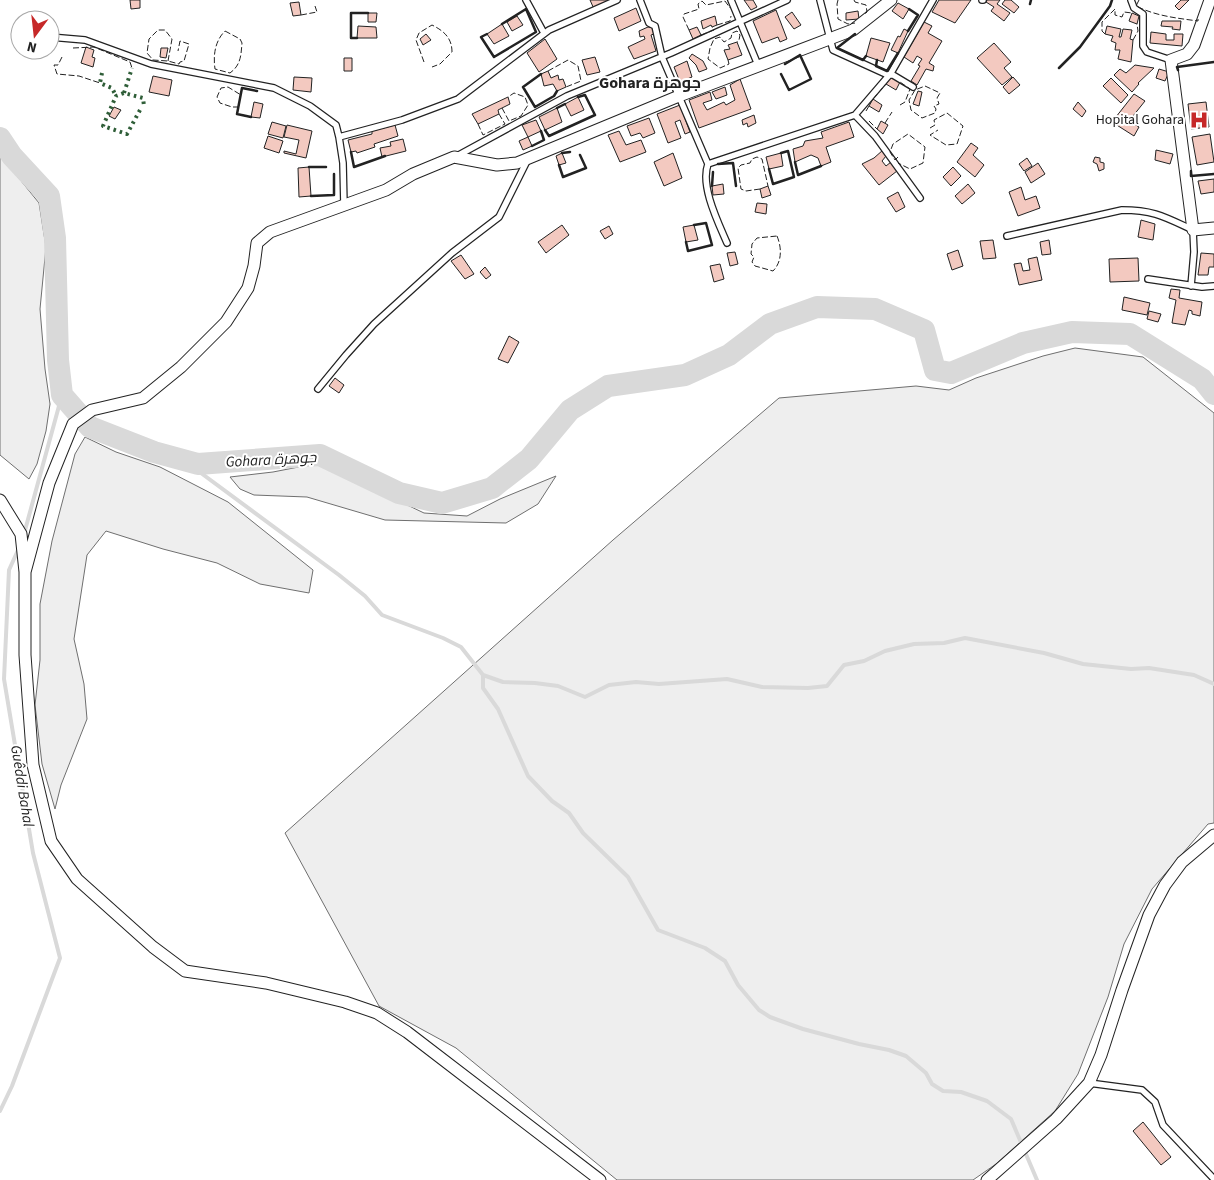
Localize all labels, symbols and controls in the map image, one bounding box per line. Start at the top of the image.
north arrow [10,10,60,60]
text: N [25,36,39,57]
district label: Gohara جوهرة [599,72,701,94]
hospital icon: Hopital Gohara [1188,109,1210,131]
place label: Hopital Gohara [1096,110,1184,130]
water label: Gohara جوهرة [225,447,317,473]
water label: Guêddi Bahal [5,744,39,829]

